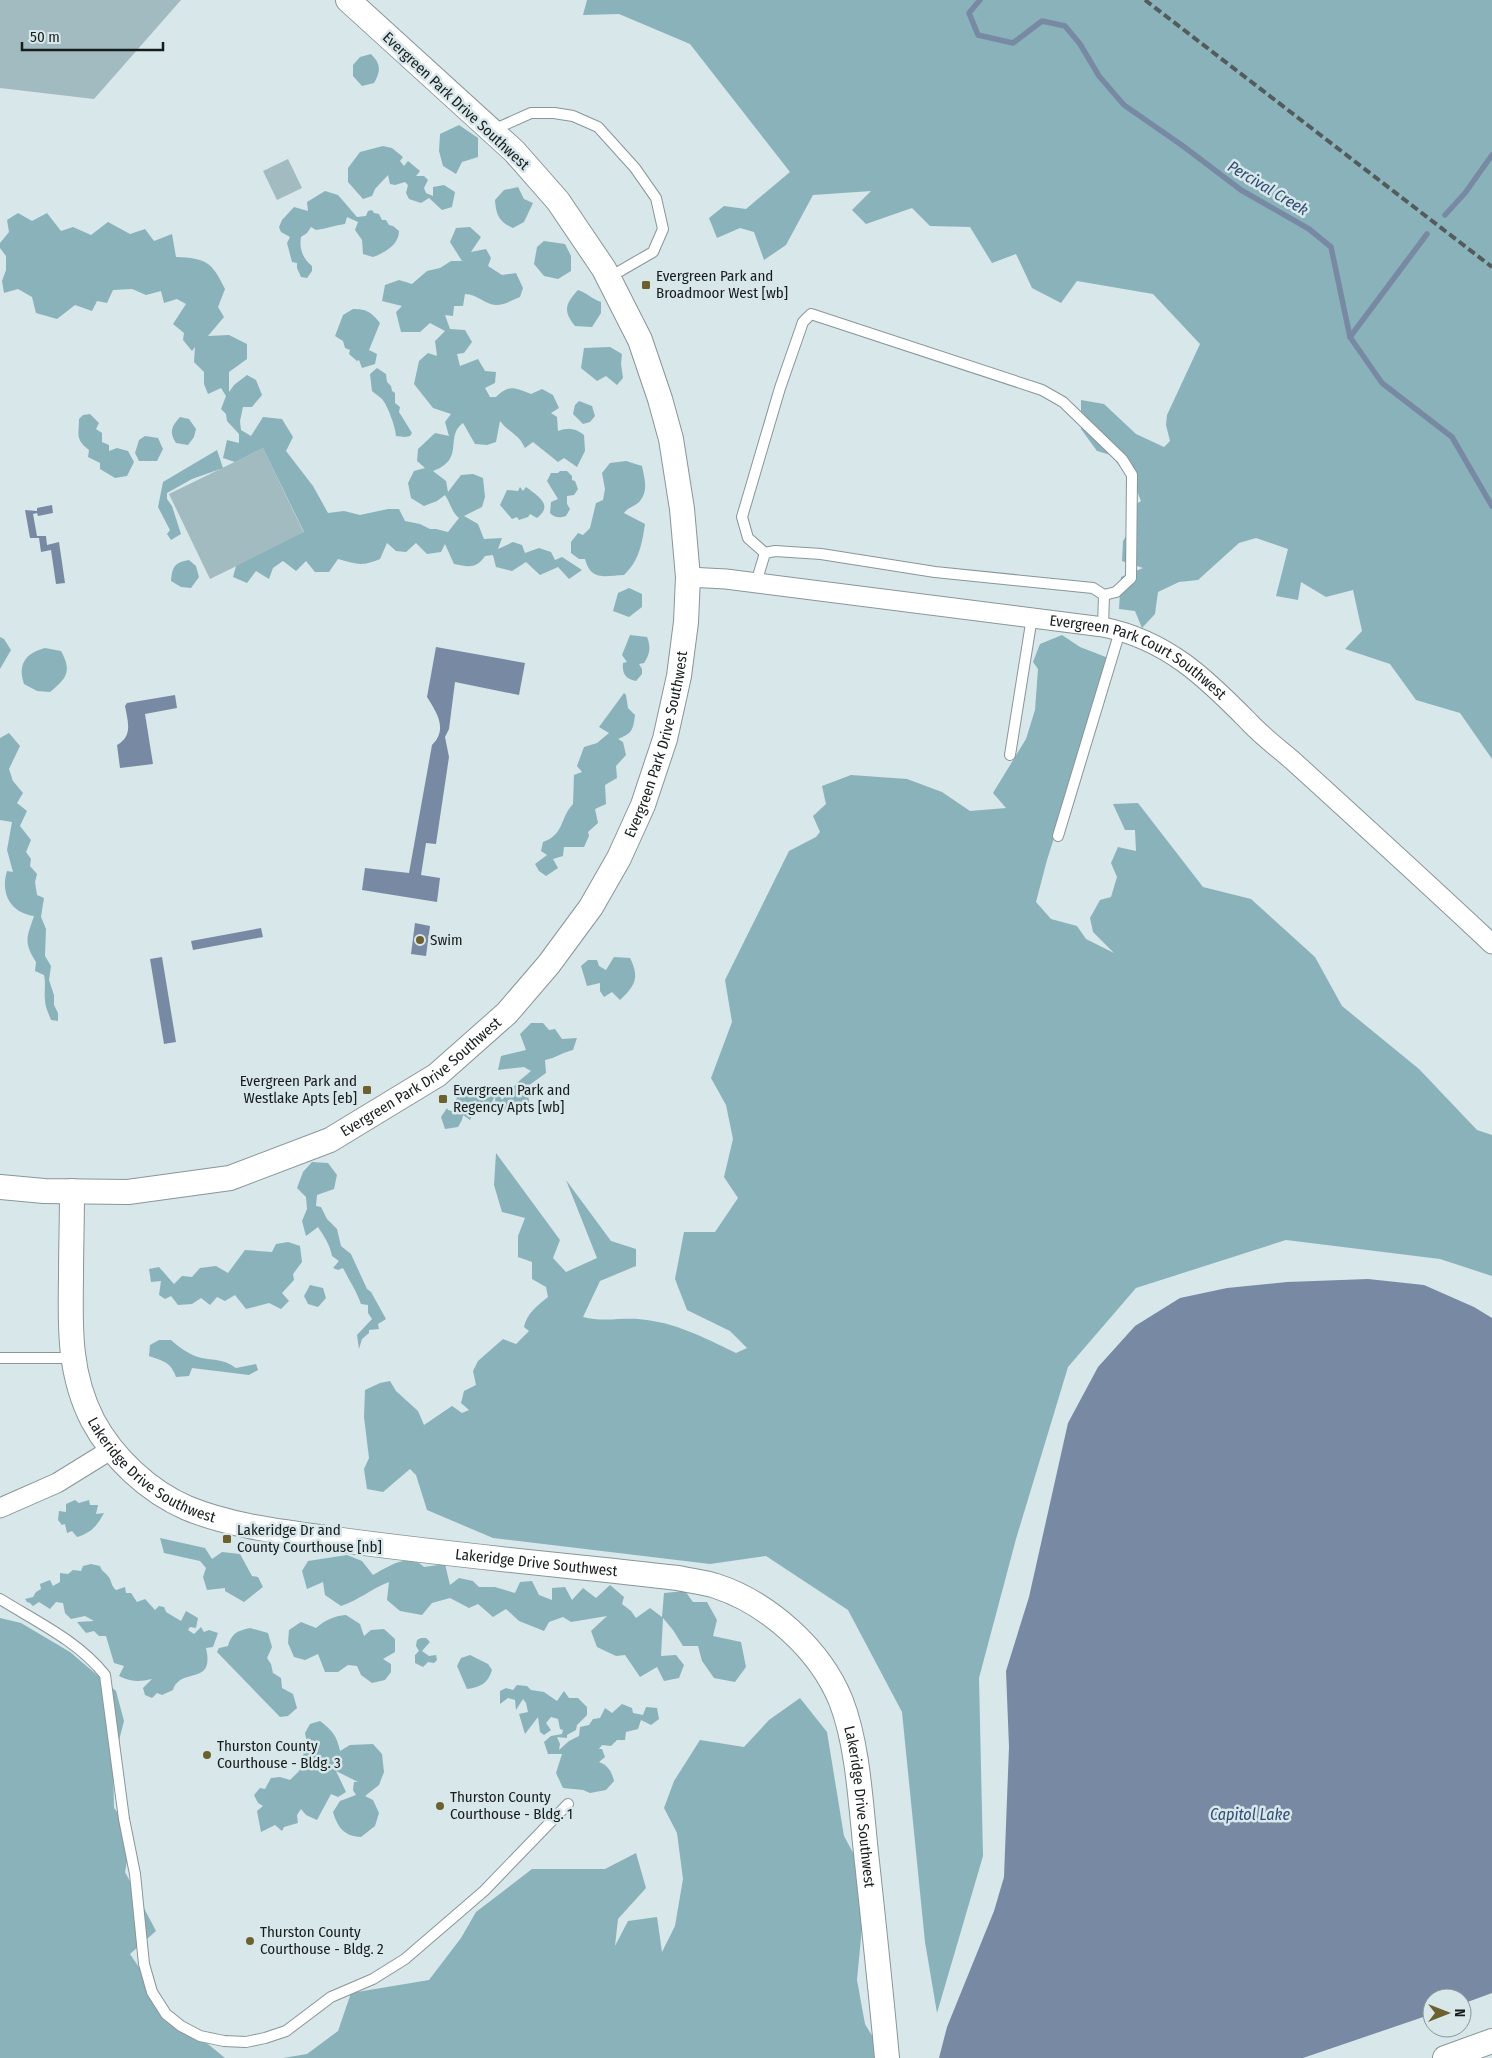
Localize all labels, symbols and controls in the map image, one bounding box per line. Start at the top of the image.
scale bar [22,20,164,52]
text: 50 m [30,28,60,46]
street label: Evergreen Park Drive Southwest [379,28,533,174]
water label: Percival Creek [1224,157,1312,219]
place label: Evergreen Park and Broadmoor West [wb] [656,267,788,302]
marker: Evergreen Park and Broadmoor West [wb] [640,279,652,291]
street label: Evergreen Park Court Southwest [1048,611,1230,703]
street label: Evergreen Park Drive Southwest [620,650,691,840]
place label: Swim [430,931,463,949]
marker: Swim [414,934,426,946]
street label: Evergreen Park Drive Southwest [337,1013,505,1141]
place label: Evergreen Park and Westlake Apts [eb] [240,1072,357,1107]
place label: Evergreen Park and Regency Apts [wb] [453,1081,570,1116]
marker: Evergreen Park and Westlake Apts [eb] [361,1084,373,1096]
marker: Evergreen Park and Regency Apts [wb] [437,1093,449,1105]
street label: Lakeridge Drive Southwest [84,1414,218,1526]
place label: Lakeridge Dr and County Courthouse [nb] [237,1521,382,1556]
marker: Lakeridge Dr and County Courthouse [nb] [221,1533,233,1545]
street label: Lakeridge Drive Southwest [454,1545,618,1580]
street label: Lakeridge Drive Southwest [840,1724,879,1889]
place label: Thurston County Courthouse - Bldg. 3 [217,1737,341,1772]
marker: Thurston County Courthouse - Bldg. 3 [201,1749,213,1761]
place label: Thurston County Courthouse - Bldg. 1 [450,1788,573,1823]
marker: Thurston County Courthouse - Bldg. 1 [434,1800,446,1812]
water label: Capitol Lake [1210,1805,1290,1824]
place label: Thurston County Courthouse - Bldg. 2 [260,1923,384,1958]
marker: Thurston County Courthouse - Bldg. 2 [244,1935,256,1947]
north arrow [1422,1988,1472,2038]
text: N [1451,2009,1468,2017]

